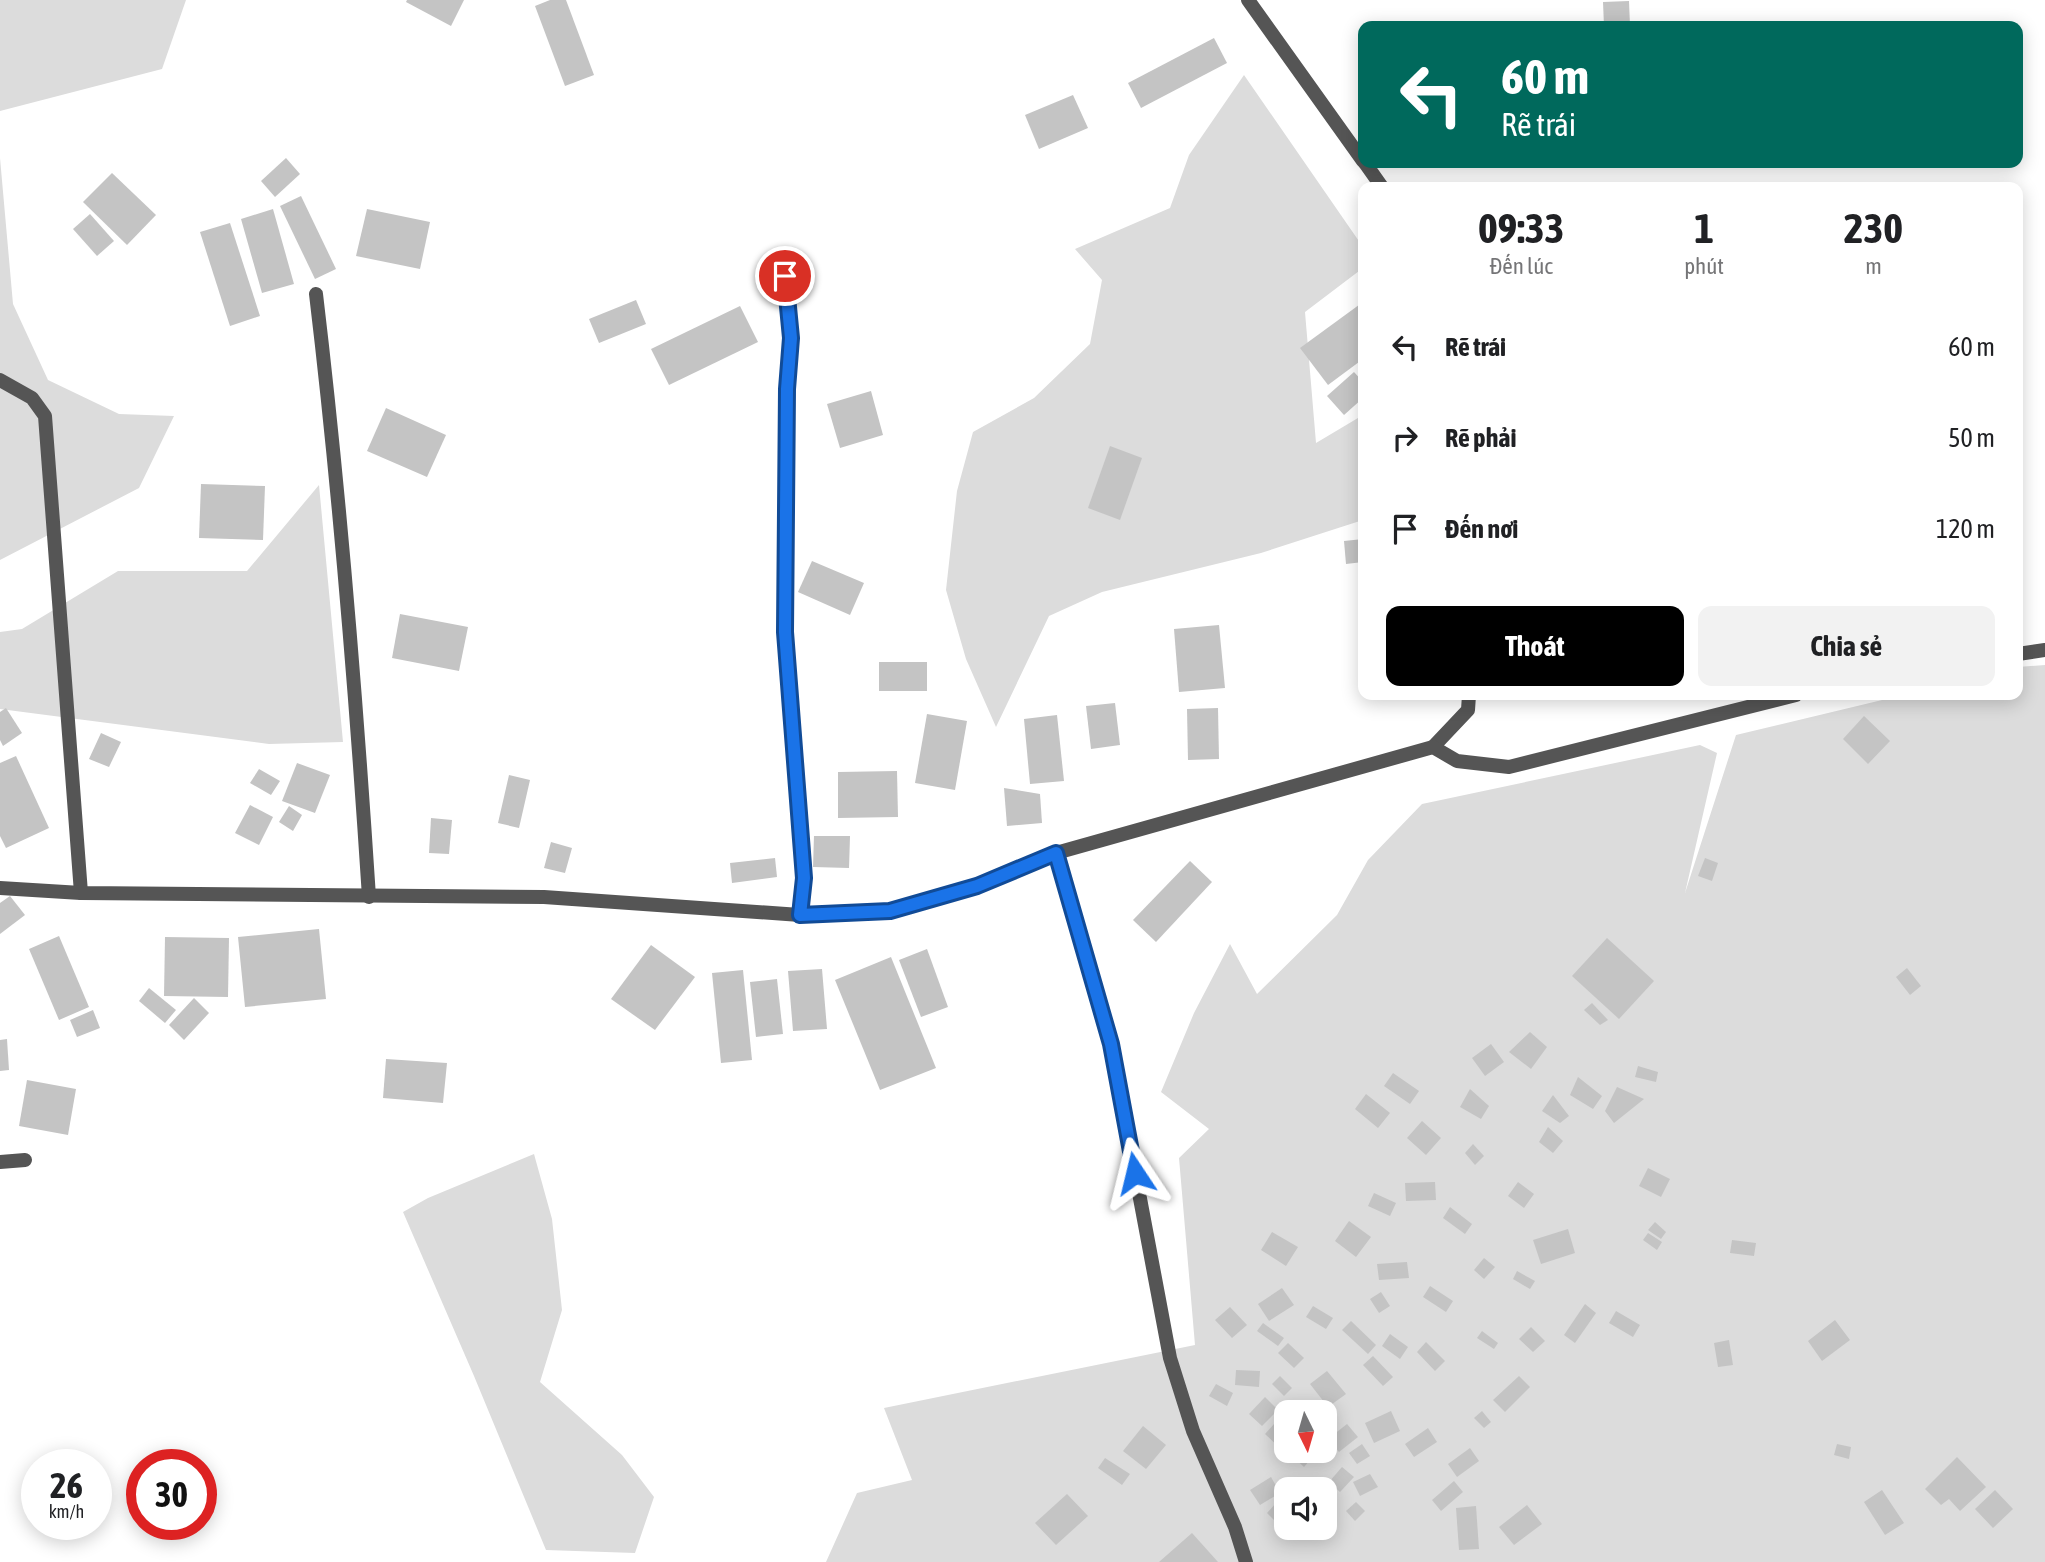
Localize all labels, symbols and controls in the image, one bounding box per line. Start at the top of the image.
text: 60 m [1501,48,1589,104]
icon: left [1386,49,1477,140]
text: Rẽ trái [1501,106,1576,143]
text: 09:33 [1478,204,1564,252]
text: 1 [1694,204,1714,252]
text: 230 [1844,204,1903,252]
pin [755,246,815,306]
text: Đến lúc [1489,253,1553,279]
text: phút [1684,253,1724,279]
text: m [1865,253,1882,279]
icon: arrive [766,257,804,295]
icon: left [1386,328,1424,366]
text: Rẽ trái [1445,332,1506,362]
text: 60 m [1948,332,1995,362]
icon: right [1386,419,1424,457]
text: Rẽ phải [1445,423,1516,453]
text: 50 m [1948,423,1995,453]
icon: arrive [1386,510,1424,548]
text: Đến nơi [1445,514,1518,544]
text: 120 m [1936,514,1995,544]
button: Thoát [1386,606,1684,686]
button: Chia sẻ [1698,606,1995,686]
position arrow [1098,1136,1172,1210]
north arrow [1274,1400,1337,1463]
map controls [1274,1400,1337,1540]
speed limit sign: 30 [126,1449,217,1540]
text: 26 [50,1465,83,1505]
button: sound [1274,1477,1337,1540]
text: km/h [49,1501,84,1522]

